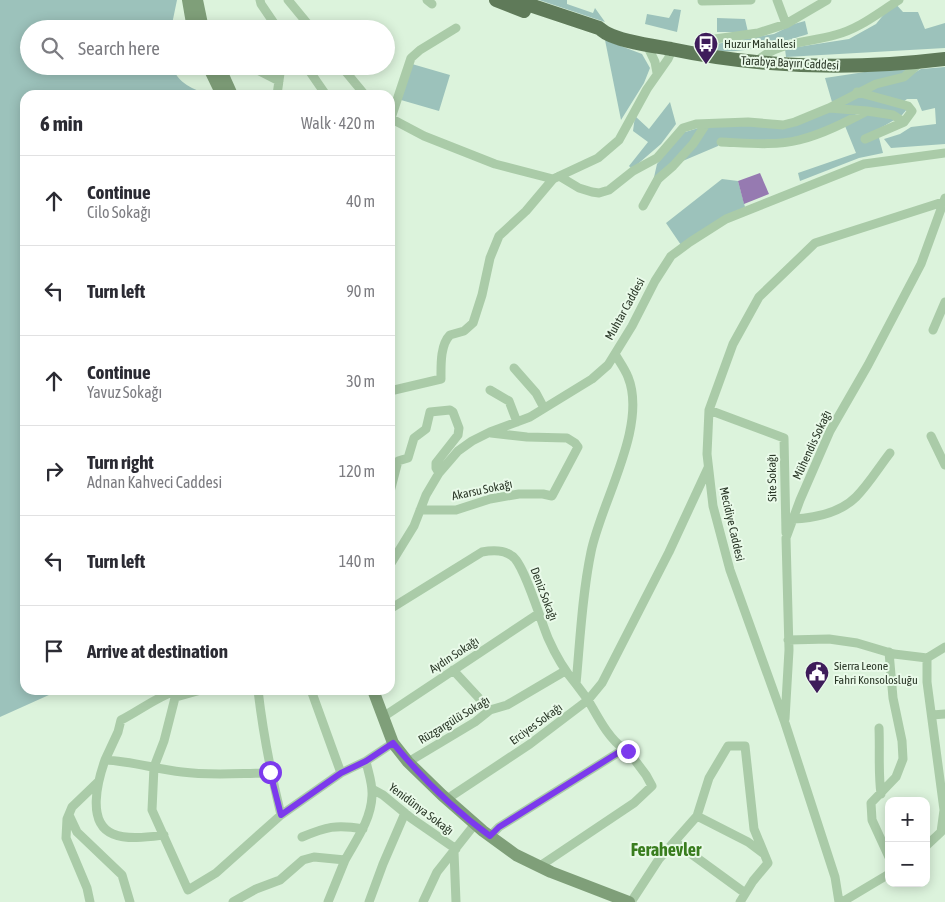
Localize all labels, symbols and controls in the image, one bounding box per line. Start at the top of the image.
search box [20,20,395,75]
bus stop icon: Huzur Mahallesi [693,31,719,65]
icon: search [38,34,66,62]
text: Search here [78,37,160,59]
place label: Huzur Mahallesi [724,37,796,51]
street label: Tarabya Bayırı Caddesi [741,53,839,73]
text: 6 min [40,111,83,135]
text: Walk · 420 m [301,114,375,132]
text: Continue [87,181,151,203]
icon: ahead [40,187,68,215]
text: 40 m [346,192,375,210]
text: Cilo Sokağı [87,203,151,221]
street label: Muhtar Caddesi [602,276,648,342]
icon: left [40,277,68,305]
text: Turn left [87,280,145,302]
text: 90 m [346,282,375,300]
text: Continue [87,361,151,383]
icon: ahead [40,367,68,395]
text: 30 m [346,372,375,390]
text: Yavuz Sokağı [87,383,162,401]
street label: Mühendis Sokağı [790,408,834,482]
text: Turn right [87,451,154,473]
street label: Site Sokağı [765,454,779,502]
icon: right [40,457,68,485]
text: 120 m [339,462,375,480]
text: Adnan Kahveci Caddesi [87,473,222,491]
street label: Akarsu Sokağı [451,477,513,503]
street label: Mecidiye Caddesi [717,485,747,563]
icon: left [40,547,68,575]
text: Turn left [87,550,145,572]
text: 140 m [339,552,375,570]
street label: Deniz Sokağı [527,565,561,623]
street label: Aydın Sokağı [427,634,481,676]
icon: arrive [40,637,68,665]
text: Arrive at destination [87,640,228,662]
place label: Sierra Leone Fahri Konsolosluğu [834,659,918,687]
public building icon: Sierra Leone Fahri Konsolosluğu [804,660,830,694]
street label: Rüzgargülü Sokağı [416,693,492,747]
street label: Erciyes Sokağı [507,700,565,748]
route end [617,740,640,763]
route start [259,761,282,784]
street label: Yenidünya Sokağı [386,780,456,838]
map controls [885,797,930,887]
button: + [885,797,930,842]
district label: Ferahevler [631,839,702,860]
button: − [885,842,930,887]

